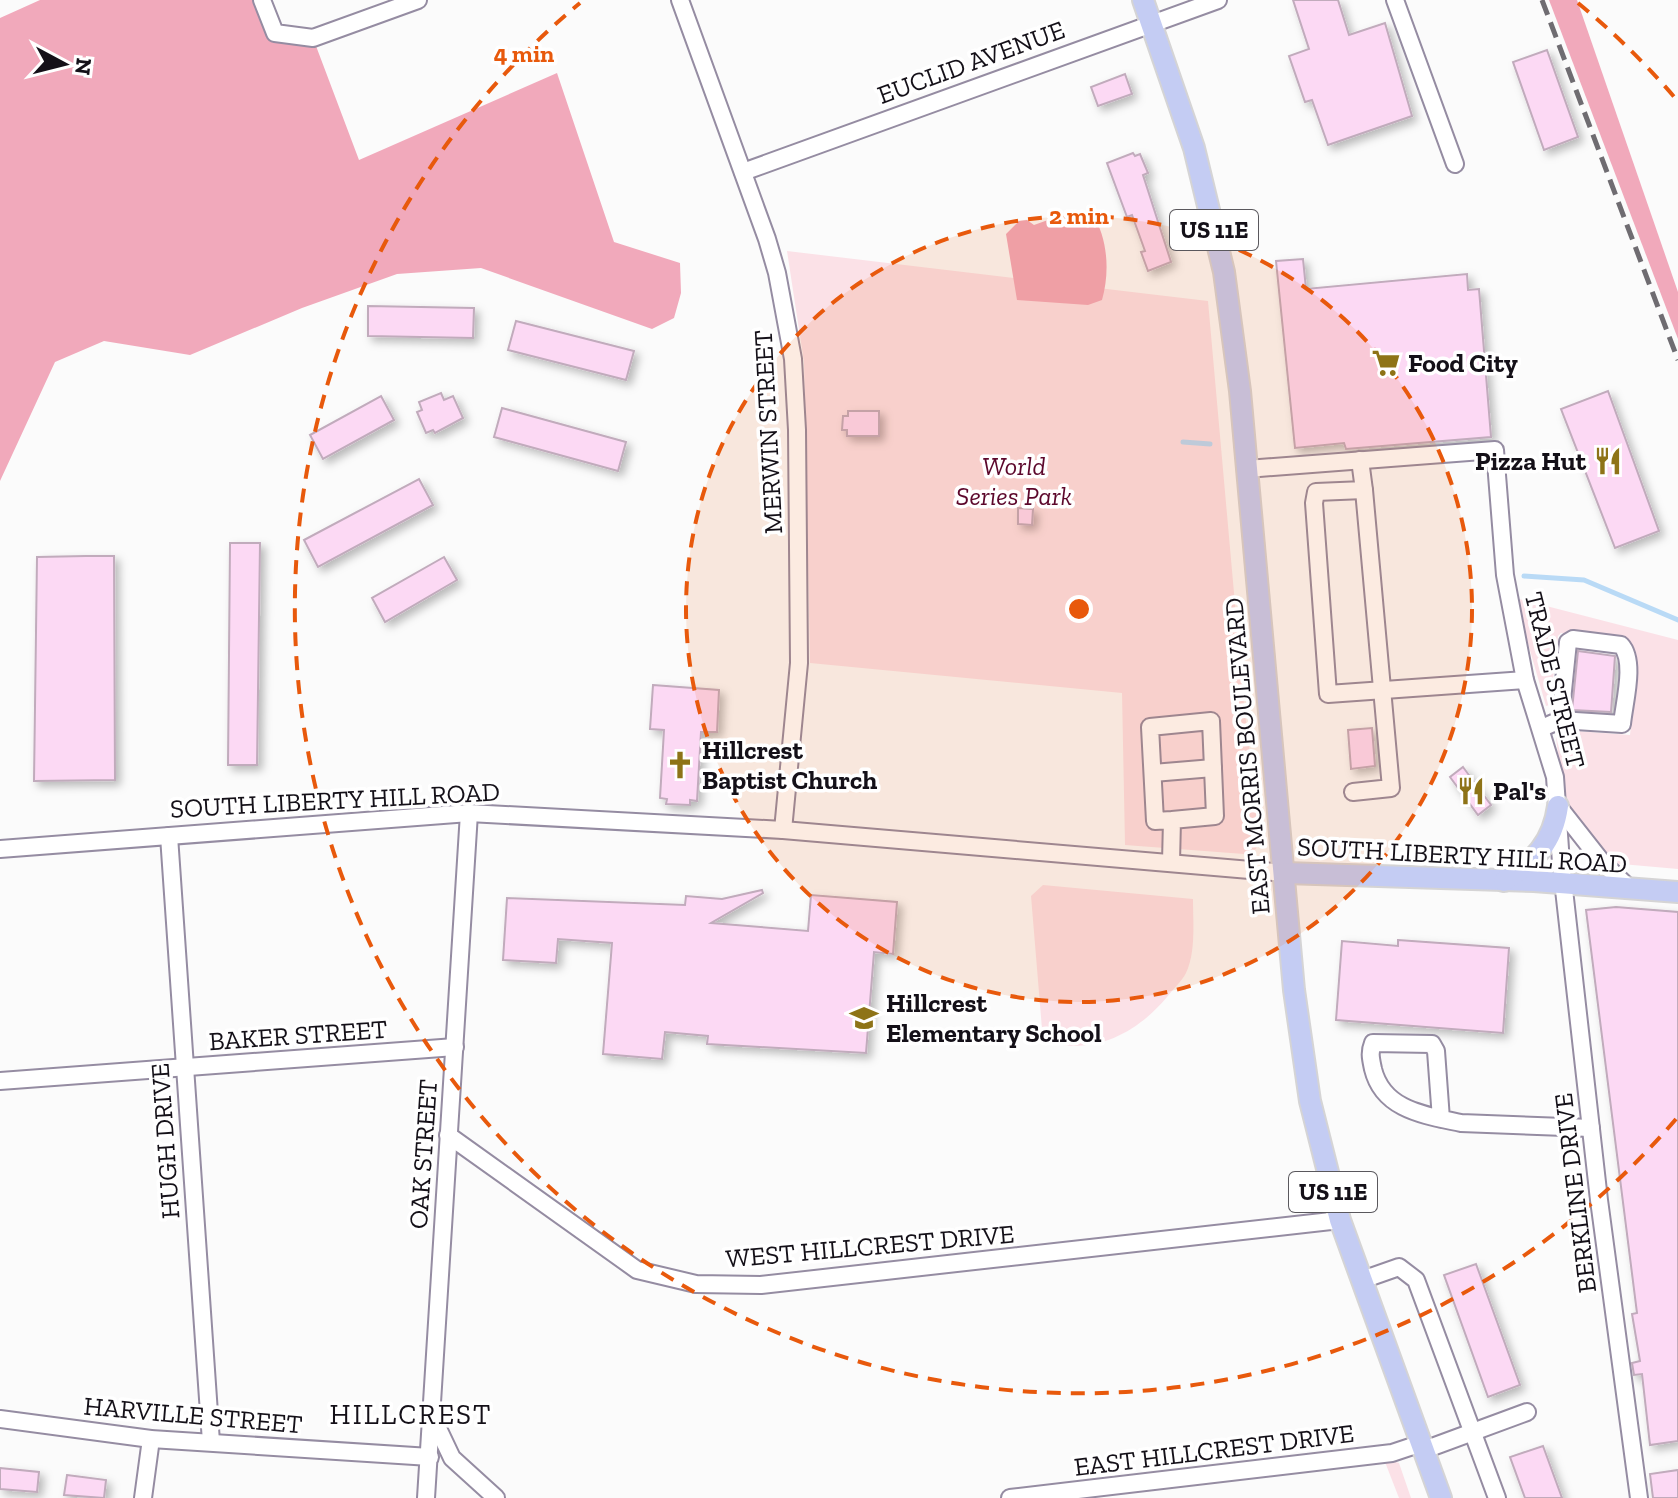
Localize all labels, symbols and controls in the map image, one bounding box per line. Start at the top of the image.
street label: EUCLID AVENUE [873,13,1069,111]
north arrow [24,24,104,104]
text: 4 min [494,39,554,68]
text: N [69,56,98,77]
text: 2 min [1049,201,1109,230]
road number: US 11E [1170,210,1258,250]
street label: MERWIN STREET [747,329,789,535]
place label: Food City [1408,347,1518,379]
supermarket icon: Food City [1371,348,1401,378]
place label: Pizza Hut [1475,445,1587,477]
restaurant icon: Pizza Hut [1593,446,1623,476]
park label: World Series Park [956,450,1072,512]
street label: TRADE STREET [1518,588,1592,772]
centre of rings [1065,595,1093,623]
street label: EAST MORRIS BOULEVARD [1217,596,1277,916]
place label: Hillcrest Baptist Church [702,734,877,796]
church icon: Hillcrest Baptist Church [665,750,695,780]
street label: SOUTH LIBERTY HILL ROAD [169,775,501,825]
place label: Pal's [1493,775,1546,807]
restaurant icon: Pal's [1456,776,1486,806]
street label: SOUTH LIBERTY HILL ROAD [1296,830,1628,880]
place label: Hillcrest Elementary School [886,987,1102,1049]
school or university icon: Hillcrest Elementary School [849,1003,879,1033]
street label: BAKER STREET [208,1013,388,1057]
street label: HUGH DRIVE [144,1062,186,1220]
street label: OAK STREET [402,1078,444,1230]
street label: BERKLINE DRIVE [1547,1091,1603,1295]
road number: US 11E [1289,1172,1377,1212]
street label: WEST HILLCREST DRIVE [724,1217,1016,1275]
street label: HARVILLE STREET [82,1390,304,1440]
district label: HILLCREST [330,1398,492,1431]
street label: EAST HILLCREST DRIVE [1072,1417,1356,1483]

